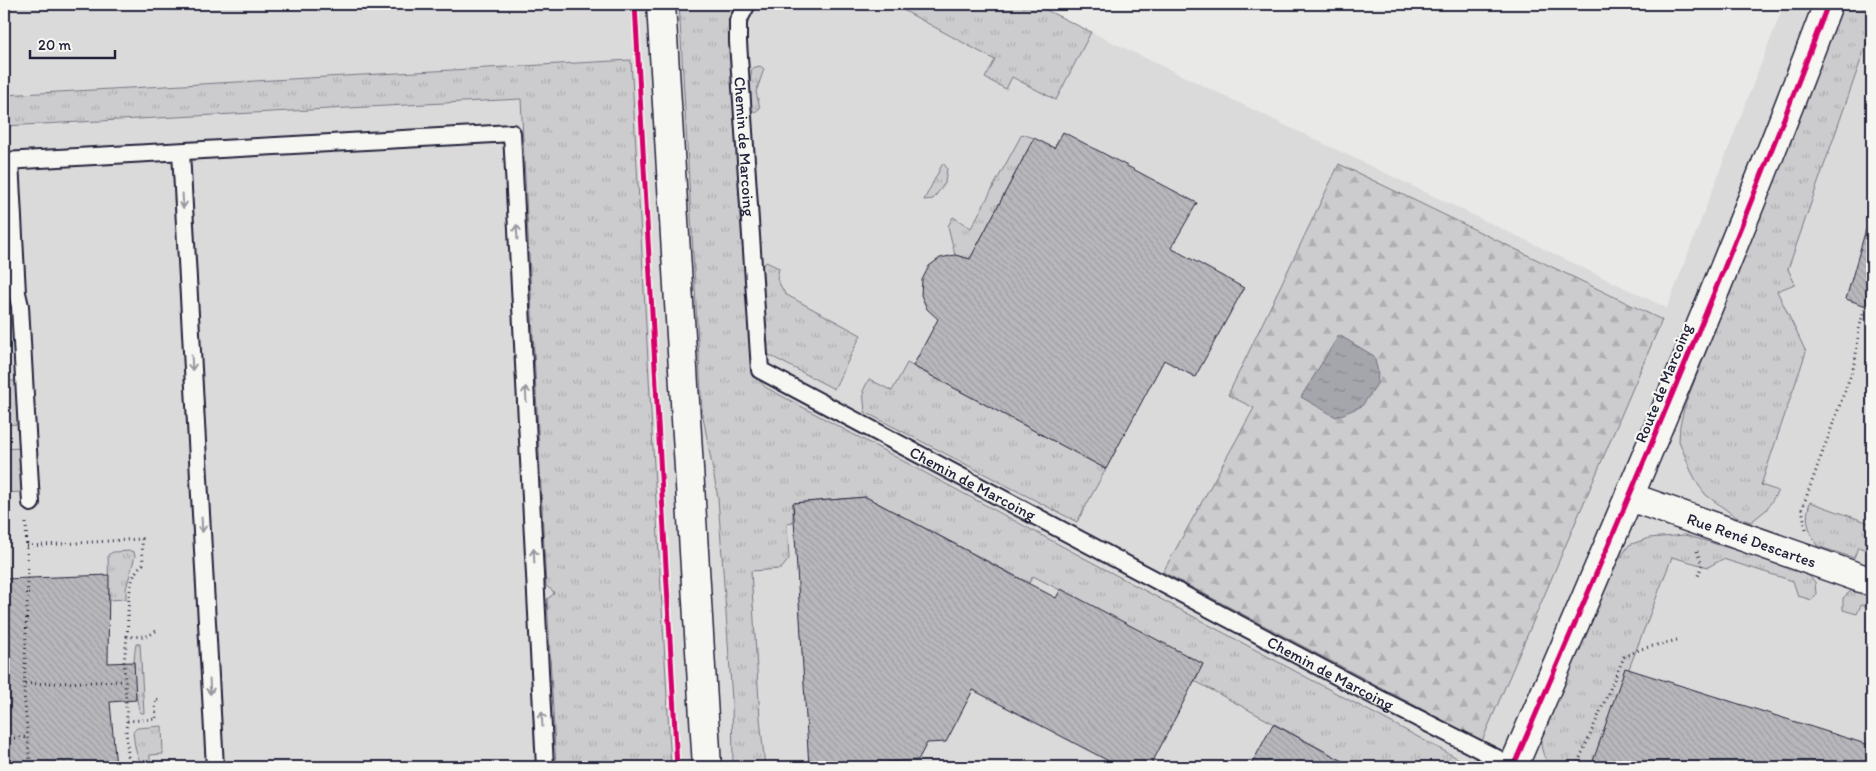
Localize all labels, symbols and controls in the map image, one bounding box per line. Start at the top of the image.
scale bar [30,28,115,60]
text: 20 m [38,36,72,54]
street label: Chemin de Marcoing [730,76,759,218]
one-way arrow [179,192,188,208]
one-way arrow [513,224,522,240]
street label: Route de Marcoing [1631,320,1696,446]
one-way arrow [187,355,196,371]
one-way arrow [521,386,530,402]
street label: Chemin de Marcoing [906,442,1040,525]
street label: Rue René Descartes [1684,509,1819,572]
one-way arrow [197,517,206,533]
one-way arrow [530,549,539,565]
street label: Chemin de Marcoing [1264,632,1398,715]
one-way arrow [206,679,215,695]
one-way arrow [538,711,547,727]

